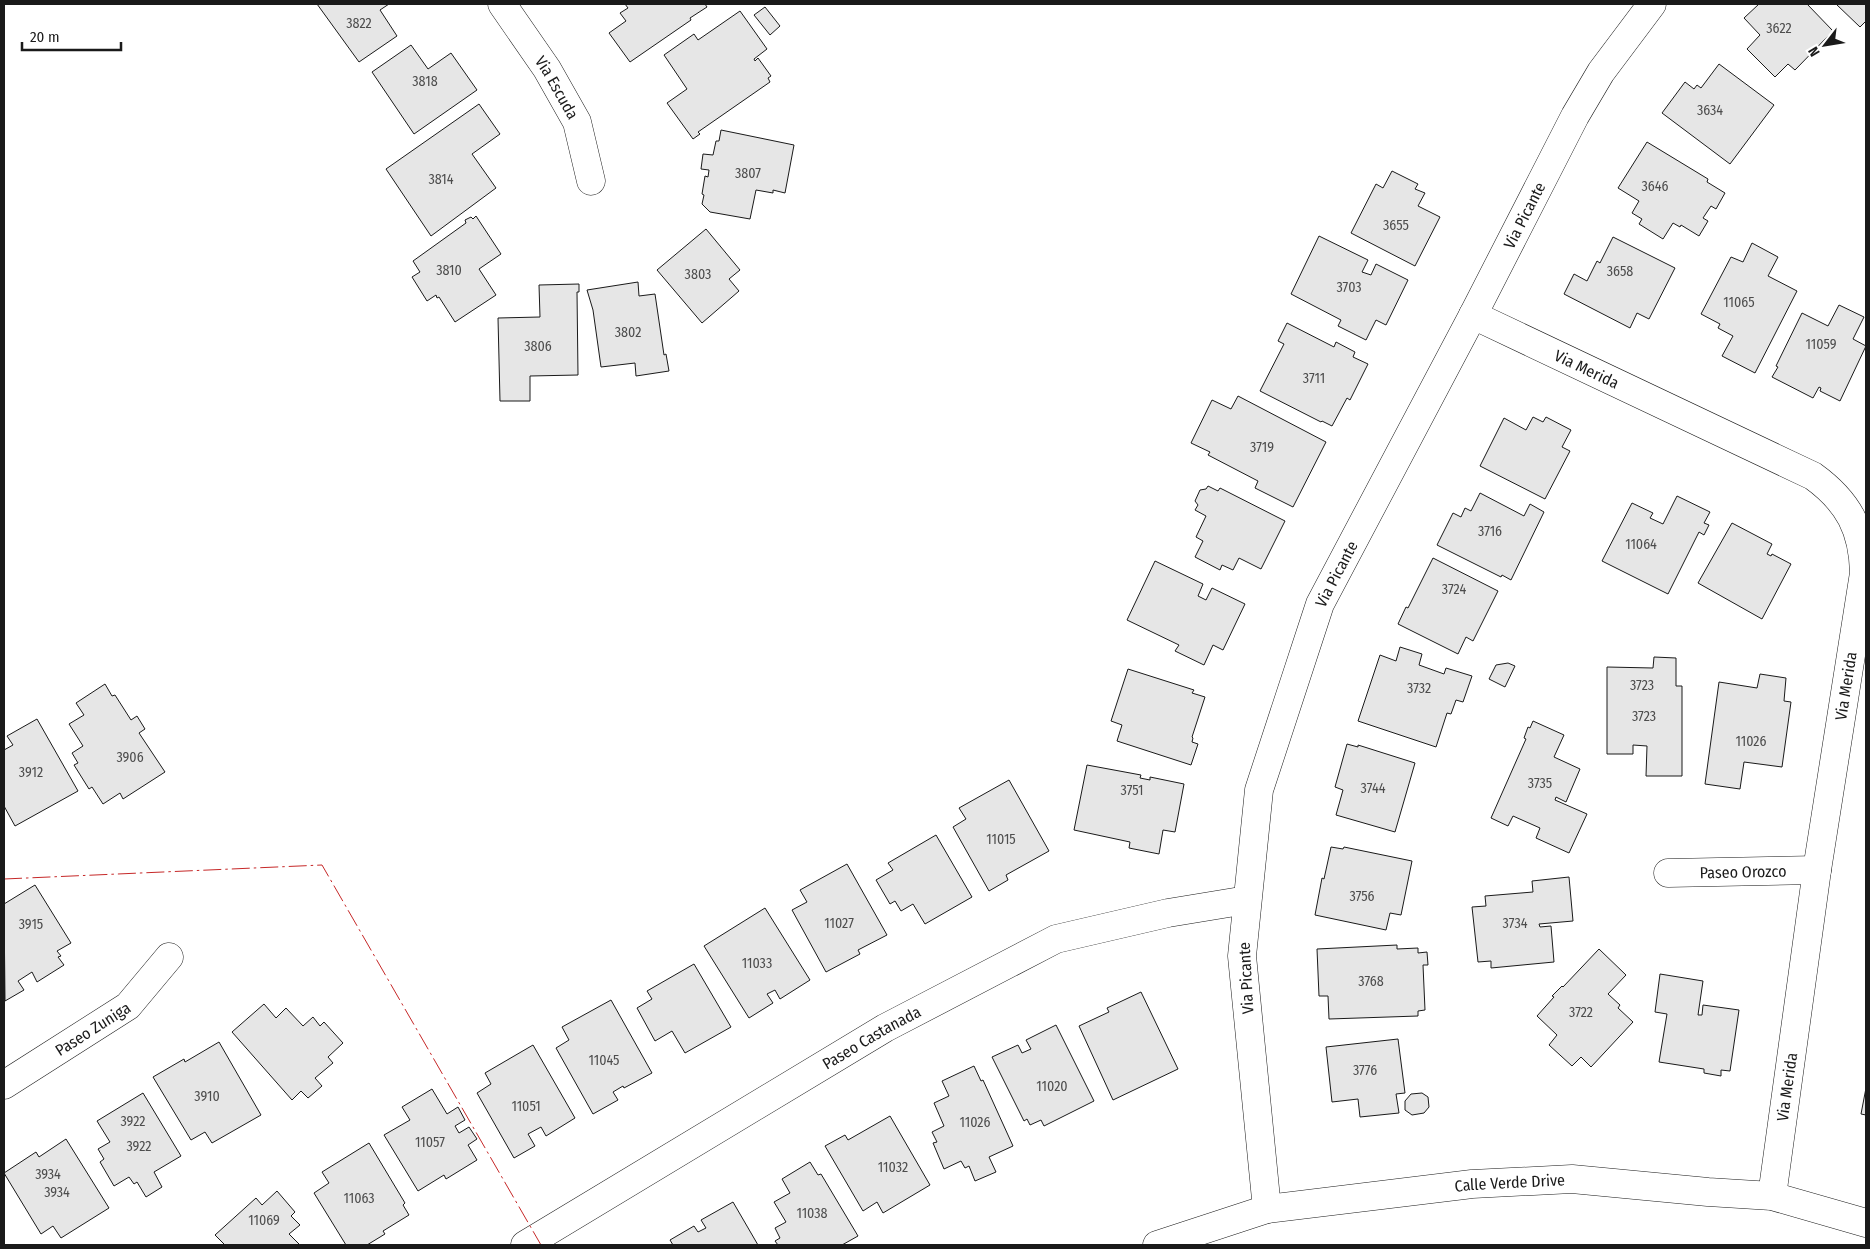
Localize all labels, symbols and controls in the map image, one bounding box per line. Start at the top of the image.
house number: 3822 [346,15,372,32]
scale bar [22,20,121,52]
house number: 3622 [1766,20,1792,37]
north arrow [1800,20,1850,70]
text: 20 m [30,28,60,46]
text: N [1805,43,1824,59]
street label: Via Escuda [531,52,583,122]
house number: 3818 [412,73,438,90]
house number: 3634 [1697,102,1723,119]
house number: 3807 [735,165,761,182]
house number: 3814 [428,171,454,188]
house number: 3646 [1642,178,1669,195]
street label: Via Picante [1499,179,1549,252]
house number: 3655 [1383,217,1409,234]
house number: 3810 [436,262,462,279]
house number: 3658 [1607,263,1633,280]
house number: 3803 [685,266,711,283]
house number: 3703 [1336,279,1362,296]
house number: 11065 [1723,294,1755,311]
house number: 3802 [615,324,641,341]
house number: 11059 [1805,336,1837,353]
house number: 3806 [524,338,552,355]
street label: Via Merida [1552,346,1622,392]
house number: 3711 [1303,370,1325,387]
house number: 3719 [1250,439,1274,456]
house number: 3716 [1478,523,1502,540]
house number: 11064 [1625,536,1657,553]
street label: Via Picante [1311,537,1361,610]
house number: 3724 [1442,581,1466,598]
street label: Via Merida [1831,650,1861,722]
house number: 3723 [1630,677,1654,694]
house number: 3732 [1407,680,1431,697]
house number: 3723 [1632,708,1656,725]
house number: 11026 [1736,733,1767,750]
house number: 3906 [116,749,144,766]
house number: 3912 [19,764,43,781]
house number: 3735 [1528,775,1552,792]
house number: 3744 [1360,780,1386,797]
house number: 3751 [1121,782,1143,799]
house number: 11015 [986,831,1016,848]
street label: Paseo Orozco [1699,861,1787,882]
house number: 3756 [1349,888,1375,905]
house number: 11027 [824,915,854,932]
house number: 3734 [1503,915,1528,932]
house number: 3915 [19,916,43,933]
street label: Via Picante [1235,941,1257,1014]
house number: 11033 [742,955,772,972]
house number: 3768 [1358,973,1384,990]
street label: Paseo Zuniga [51,998,134,1060]
street label: Paseo Castanada [819,1002,924,1073]
house number: 3722 [1569,1004,1593,1021]
street label: Via Merida [1773,1051,1801,1123]
house number: 11045 [588,1052,620,1069]
house number: 3776 [1353,1062,1377,1079]
house number: 11020 [1036,1078,1068,1095]
house number: 3910 [194,1088,220,1105]
house number: 11051 [511,1098,541,1115]
house number: 3922 [120,1113,146,1130]
house number: 11026 [960,1114,991,1131]
house number: 11057 [415,1134,445,1151]
house number: 3922 [126,1138,152,1155]
house number: 11032 [878,1159,908,1176]
house number: 3934 [35,1166,61,1183]
street label: Calle Verde Drive [1453,1170,1566,1196]
house number: 3934 [44,1184,70,1201]
house number: 11063 [343,1190,375,1207]
house number: 11038 [796,1205,828,1222]
house number: 11069 [248,1212,280,1229]

